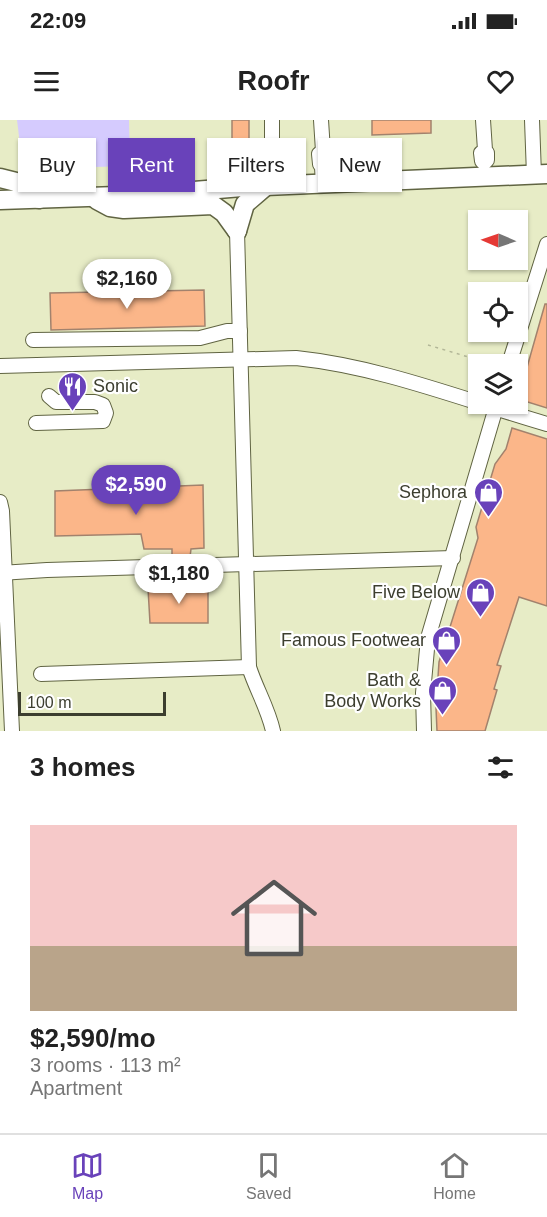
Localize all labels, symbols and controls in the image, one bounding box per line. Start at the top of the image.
text: 22:09 [30,8,86,33]
icon: menu [30,65,63,98]
icon: heart [484,65,517,98]
text: Roofr [238,66,309,96]
chip: Buy [18,138,96,192]
chip: Rent [108,138,195,192]
chip: Filters [207,138,306,192]
chip: New [318,138,402,192]
north arrow [468,210,528,270]
map controls [468,210,528,414]
pin: $2,160 [78,259,176,310]
text: $2,160 [96,267,158,289]
button: locate [468,282,528,342]
button: layers [468,354,528,414]
restaurant icon: Sonic [56,370,88,412]
place label: Sonic [93,376,138,396]
pin: $2,590 [87,465,185,516]
text: $2,590 [105,473,167,495]
shop icon: Sephora [472,476,504,518]
place label: Sephora [399,482,468,502]
pin: $1,180 [130,554,228,605]
text: $1,180 [148,562,210,584]
shop icon: Five Below [465,576,497,618]
place label: Five Below [372,582,461,602]
shop icon: Famous Footwear [431,624,463,666]
place label: Famous Footwear [281,630,426,650]
place label: Bath & Body Works [324,670,421,711]
shop icon: Bath & Body Works [426,674,458,716]
scale bar [18,689,166,716]
text: 100 m [27,694,71,711]
icon: filters [484,751,517,784]
text: 3 homes [30,752,136,782]
icon: home [220,864,328,972]
text: $2,590/mo [30,1023,156,1053]
text: 3 rooms · 113 m² [30,1054,181,1076]
text: Apartment [30,1077,122,1099]
tab: Map [71,1149,104,1203]
tab: Saved [246,1149,291,1203]
tab: Home [433,1149,476,1203]

